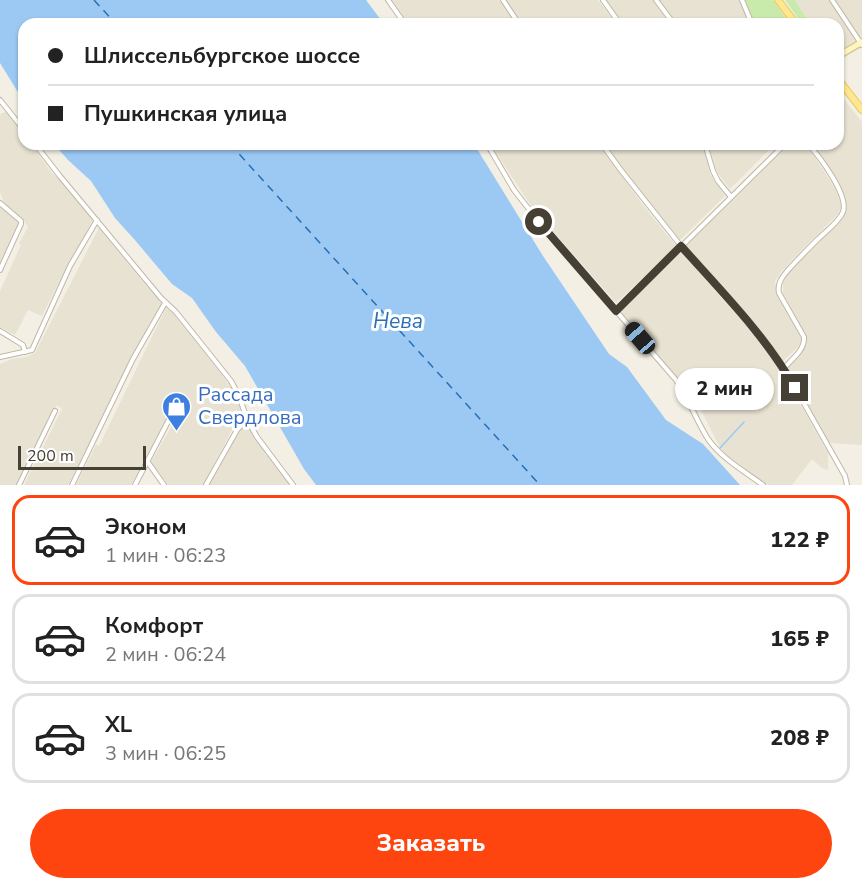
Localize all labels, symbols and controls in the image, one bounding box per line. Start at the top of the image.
text: Шлиссельбургское шоссе [84,41,360,71]
text: Пушкинская улица [84,99,287,129]
route start [525,208,552,235]
water label: Нева [373,307,423,335]
car [621,319,659,357]
callout: 2 мин [675,367,774,409]
route end [781,374,808,401]
text: 2 мин [696,375,753,402]
place label: Рассада Свердлова [198,381,301,431]
shop icon: Рассада Свердлова [161,390,193,432]
scale bar [18,443,146,471]
text: 200 m [27,445,74,467]
text: Эконом [105,512,187,542]
icon: car [33,513,87,567]
text: 122 ₽ [770,525,829,555]
text: 1 мин · 06:23 [105,542,226,569]
text: Комфорт [105,611,203,641]
icon: car [33,612,87,666]
text: 165 ₽ [770,624,829,654]
text: 2 мин · 06:24 [105,641,226,668]
text: XL [105,710,132,740]
icon: car [33,711,87,765]
text: 208 ₽ [770,723,829,753]
text: 3 мин · 06:25 [105,740,226,767]
button: Заказать [30,809,832,878]

